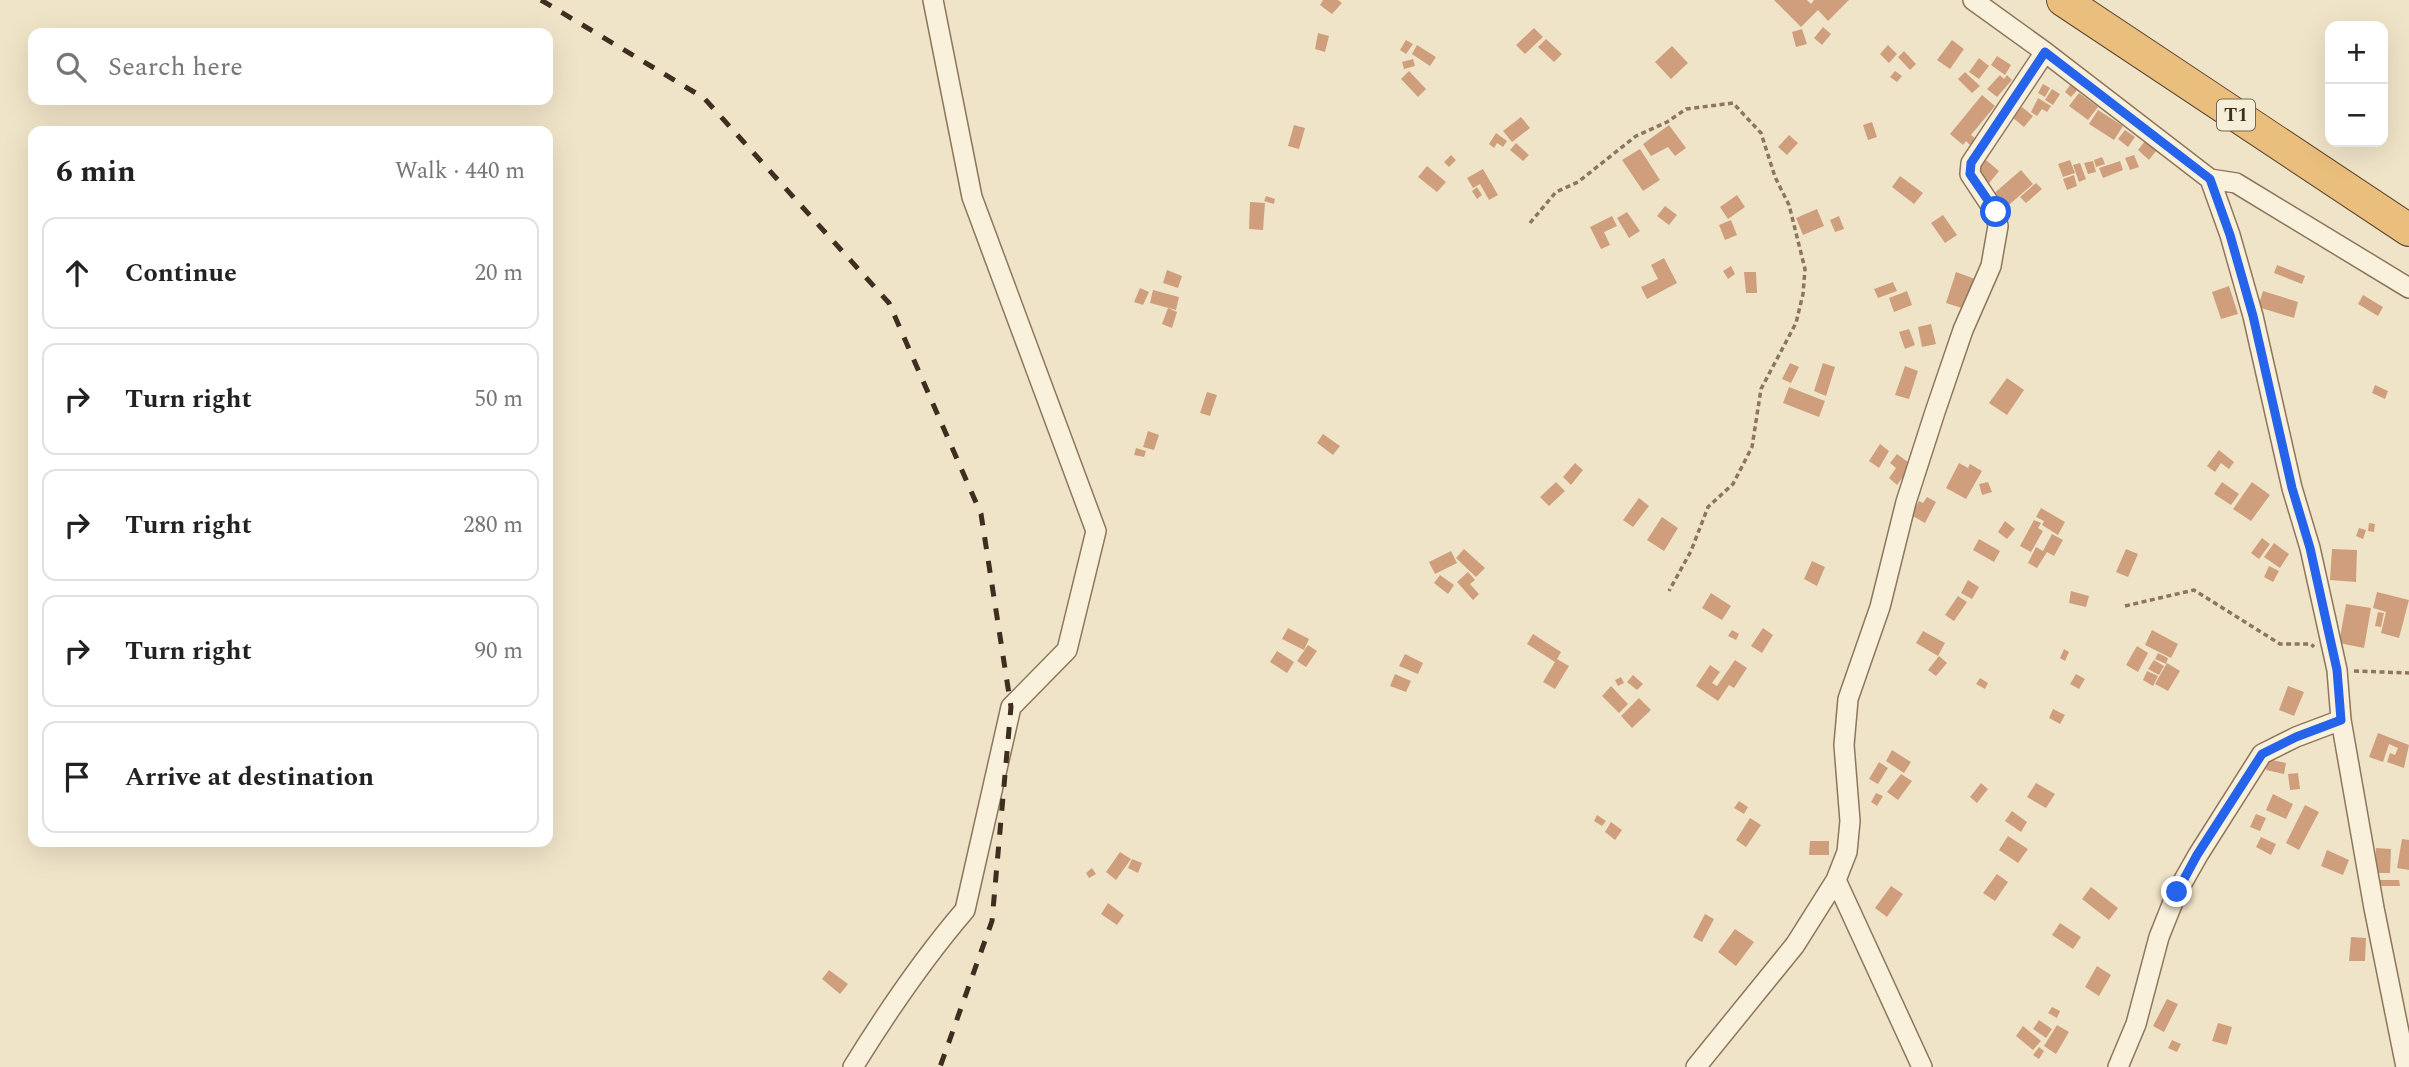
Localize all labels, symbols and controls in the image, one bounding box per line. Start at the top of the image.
map controls [2325,21,2388,147]
button: + [2325,21,2388,84]
search box [28,28,553,105]
text: Search here [108,47,243,87]
icon: search [52,48,90,86]
button: − [2325,84,2388,147]
road number: T1 [2217,99,2255,130]
text: 6 min [56,149,136,195]
text: Walk · 440 m [395,154,525,189]
route start [1980,196,2011,227]
text: Continue [125,253,237,293]
icon: ahead [58,254,96,292]
text: 20 m [474,256,523,291]
text: Turn right [125,379,252,419]
icon: right [58,380,96,418]
text: 50 m [474,382,523,417]
text: Turn right [125,505,252,545]
icon: right [58,506,96,544]
text: 280 m [463,508,523,543]
text: Turn right [125,631,252,671]
icon: right [58,632,96,670]
text: 90 m [474,634,523,669]
text: Arrive at destination [125,757,374,797]
icon: arrive [58,758,96,796]
route end [2161,876,2192,907]

